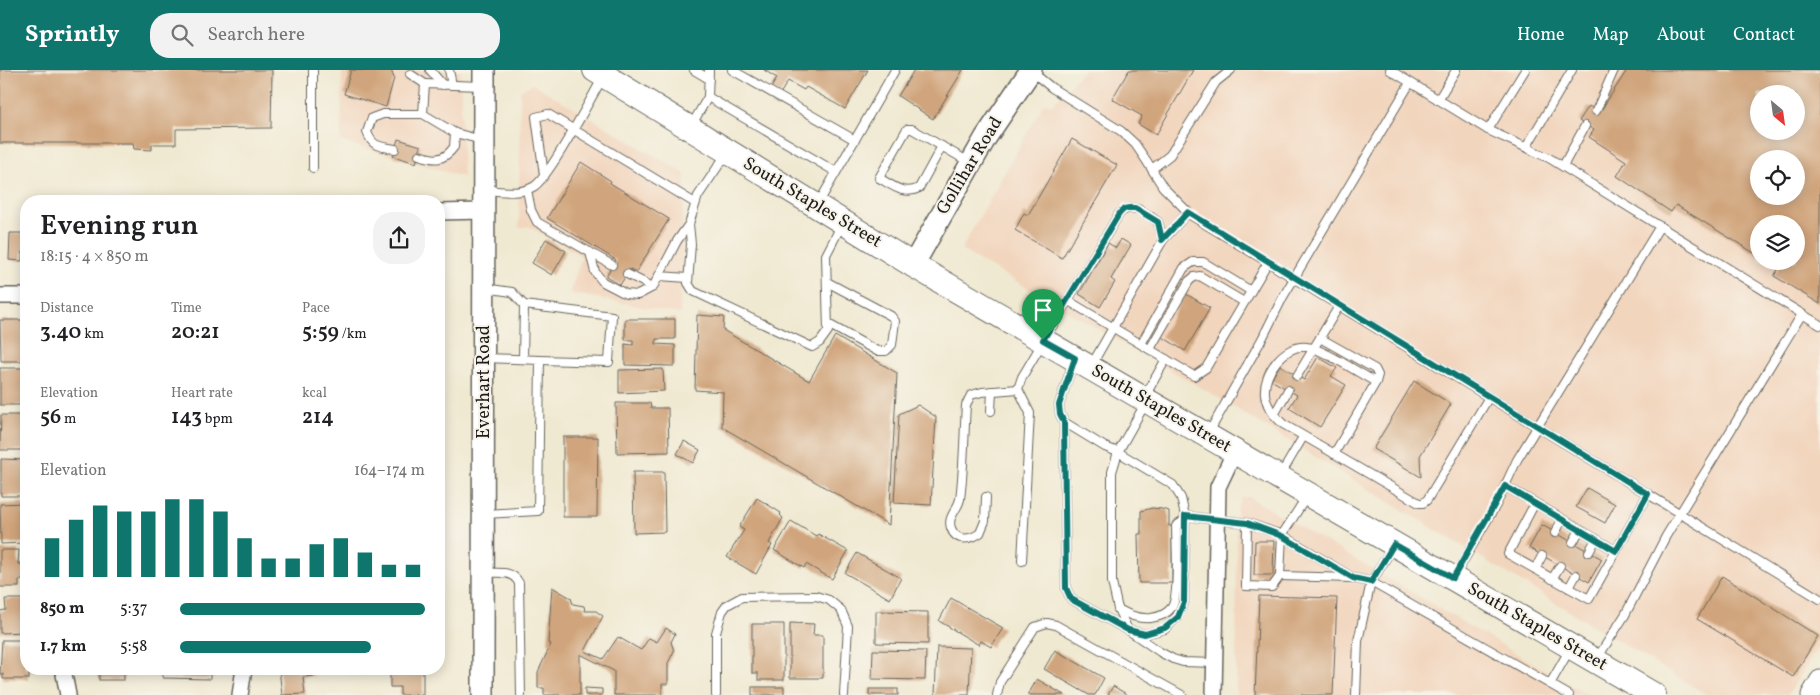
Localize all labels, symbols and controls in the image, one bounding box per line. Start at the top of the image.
search box [150,13,500,58]
text: Sprintly [25,18,120,52]
icon: search [168,21,196,49]
text: Search here [208,22,305,48]
text: Home [1517,23,1565,48]
text: Map [1593,23,1629,48]
text: About [1657,23,1705,48]
text: Contact [1733,23,1795,48]
north arrow [1750,85,1805,140]
map controls [1750,85,1805,270]
street label: Gollihar Road [931,112,1009,220]
button: locate [1750,150,1805,205]
street label: South Staples Street [738,152,886,254]
text: Evening run [40,207,199,246]
button: share [373,212,425,264]
button: layers [1750,215,1805,270]
text: 18:15 · 4 × 850 m [40,246,149,268]
pin [1022,289,1064,340]
icon: arrive [1029,296,1057,324]
text: Distance [40,299,94,318]
text: Time [171,299,202,318]
text: Pace [302,299,330,318]
text: 3.40 [40,318,81,347]
text: 20:21 [171,318,220,347]
text: 5:59 [302,318,339,347]
text: km [81,325,104,344]
text: /km [339,325,367,344]
street label: Everhart Road [472,325,497,439]
street label: South Staples Street [1086,359,1236,459]
text: Elevation [40,384,98,403]
text: Heart rate [171,384,233,403]
text: kcal [302,384,327,403]
text: 56 [40,403,61,432]
text: 143 [171,403,202,432]
text: 214 [302,403,334,432]
text: m [61,410,76,429]
text: bpm [202,410,233,429]
text: Elevation [40,460,107,482]
text: 164–174 m [354,460,425,482]
street label: South Staples Street [1462,577,1612,677]
text: 850 m [40,598,84,620]
text: 5:37 [120,598,147,620]
text: 1.7 km [40,636,87,658]
text: 5:58 [120,636,147,658]

